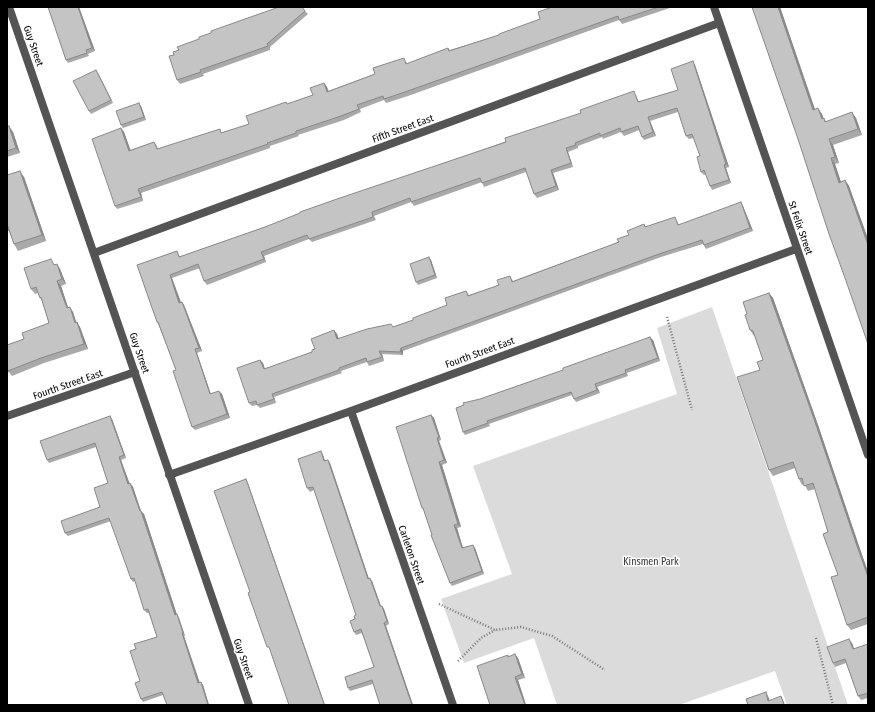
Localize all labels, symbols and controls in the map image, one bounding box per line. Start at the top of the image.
street label: Guy Street [20,24,46,68]
street label: Fifth Street East [371,112,435,146]
street label: St Felix Street [785,200,815,256]
street label: Guy Street [126,331,152,375]
street label: Fourth Street East [444,335,516,371]
street label: Fourth Street East [32,367,104,403]
street label: Carleton Street [395,524,427,586]
park label: Kinsmen Park [623,556,679,568]
street label: Guy Street [230,637,256,681]

